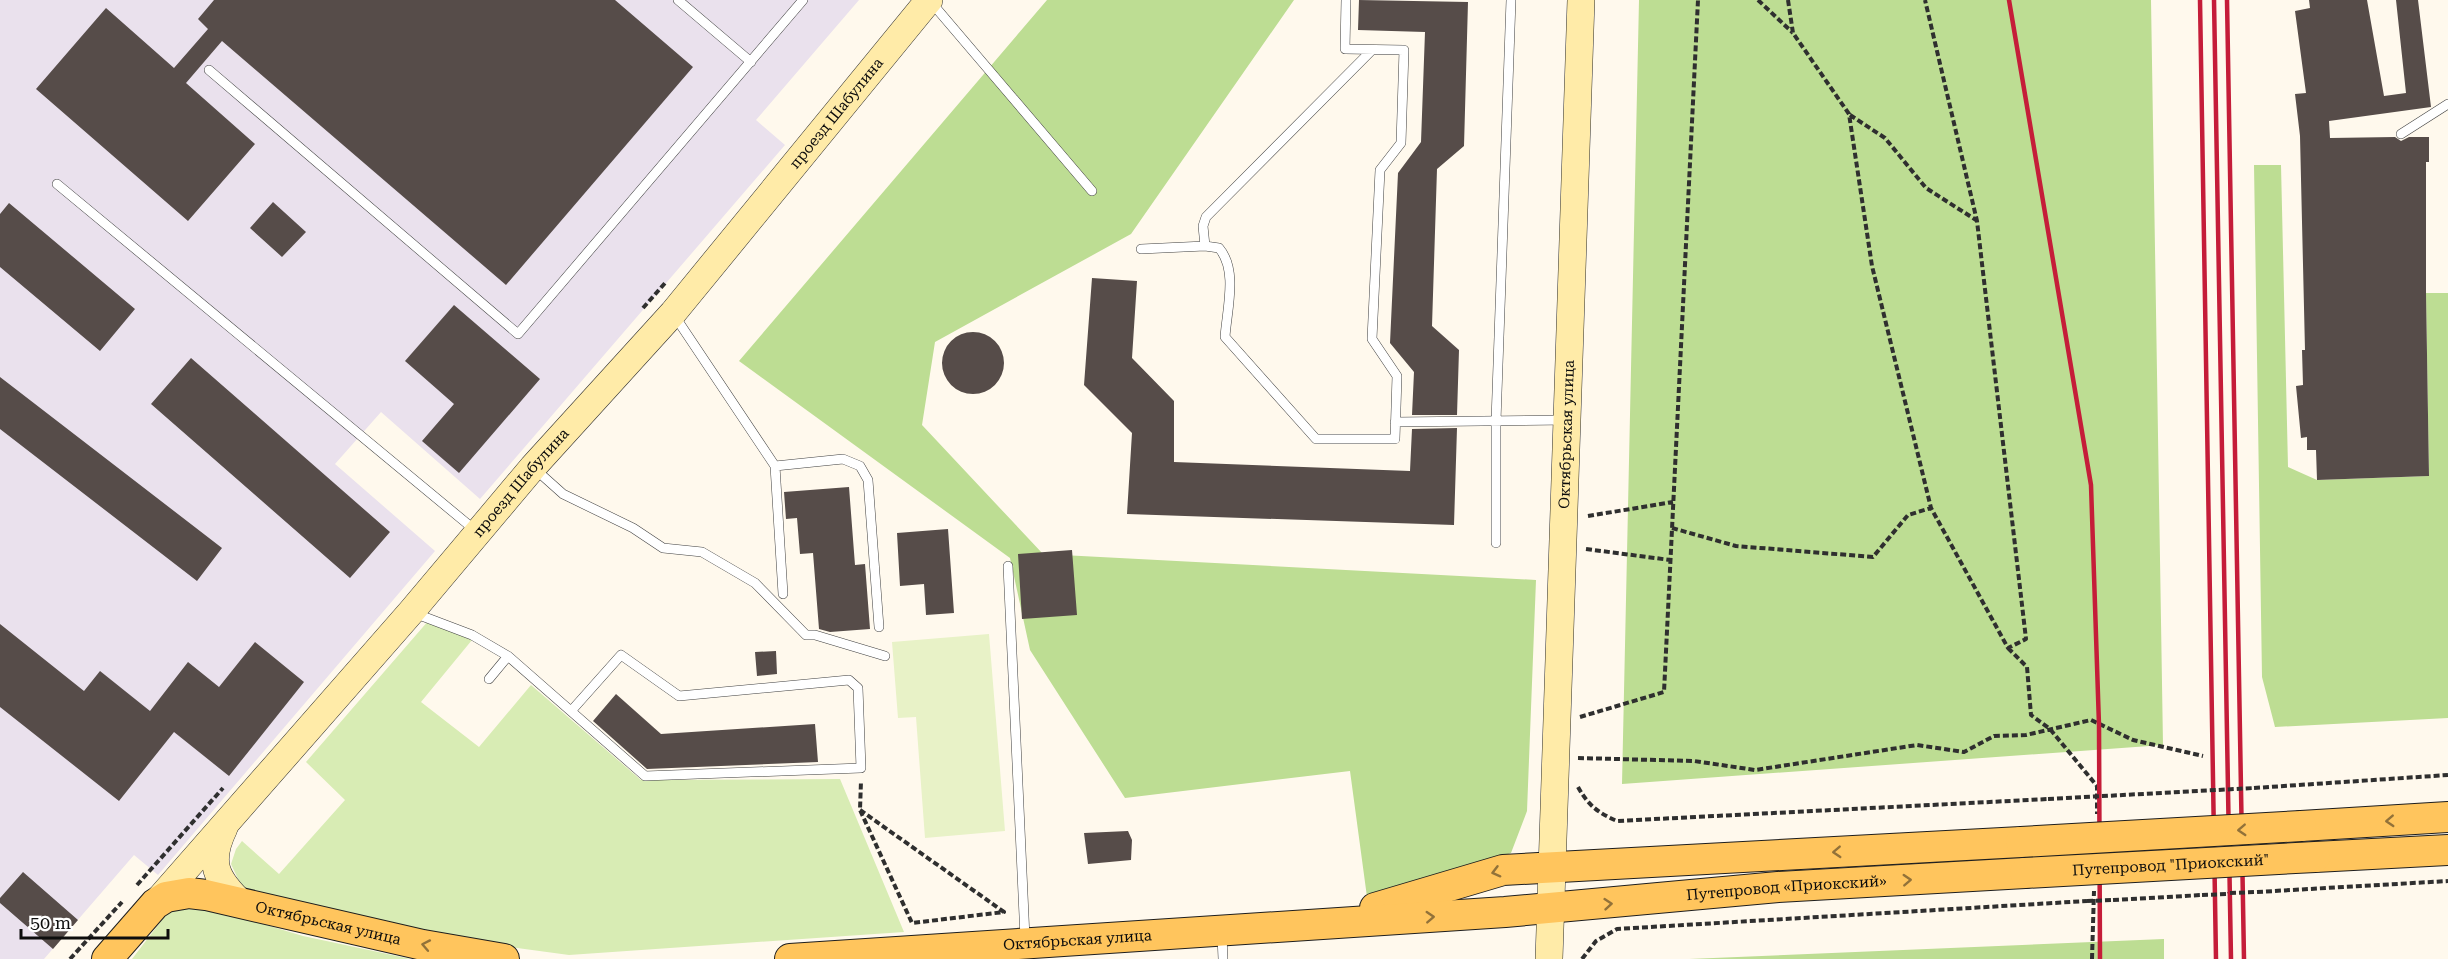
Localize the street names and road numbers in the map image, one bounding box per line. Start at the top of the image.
street label: проезд Шабулина [786,54,887,172]
street label: Октябрьская улица [1555,360,1578,509]
street label: проезд Шабулина [469,425,573,541]
street label: Путепровод "Приокский" [2072,851,2270,879]
street label: Путепровод «Приокский» [1686,872,1887,904]
street label: Октябрьская улица [254,898,403,949]
street label: Октябрьская улица [1002,926,1152,954]

